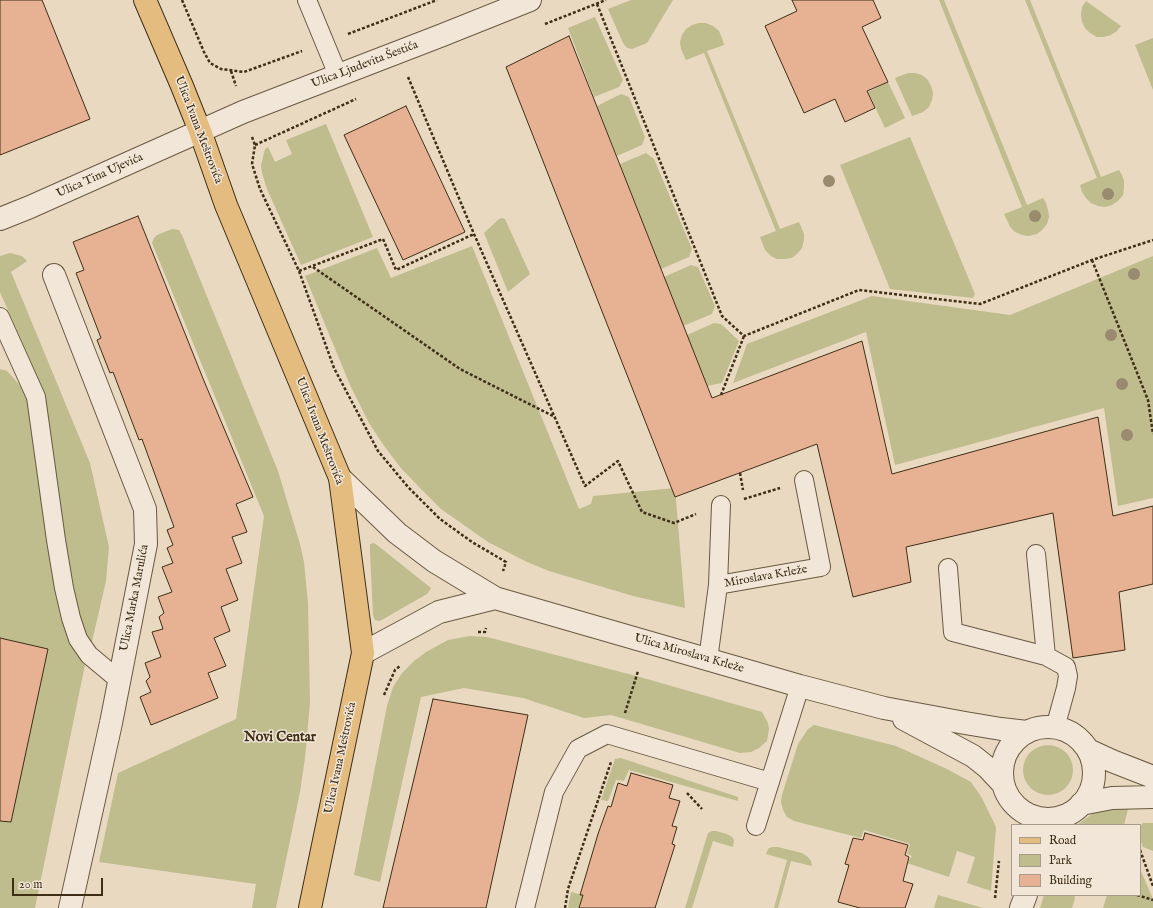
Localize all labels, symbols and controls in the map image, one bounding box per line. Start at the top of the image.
street label: Ulica Ljudevita Šestića [310,38,420,92]
street label: Ulica Ivana Meštrovića [171,74,225,186]
street label: Ulica Tina Ujevića [55,150,145,202]
street label: Ulica Ivana Meštrovića [292,375,346,487]
street label: Ulica Marka Marulića [118,543,152,653]
street label: Miroslava Krleže [723,563,809,591]
street label: Ulica Miroslava Krleže [632,631,746,677]
street label: Ulica Ivana Meštrovića [322,701,360,815]
district label: Novi Centar [244,730,316,746]
legend [1011,824,1141,896]
text: Road [1049,833,1076,848]
text: Park [1049,853,1072,868]
scale bar [14,870,105,896]
text: Building [1049,873,1092,888]
text: 20 m [19,877,42,892]

